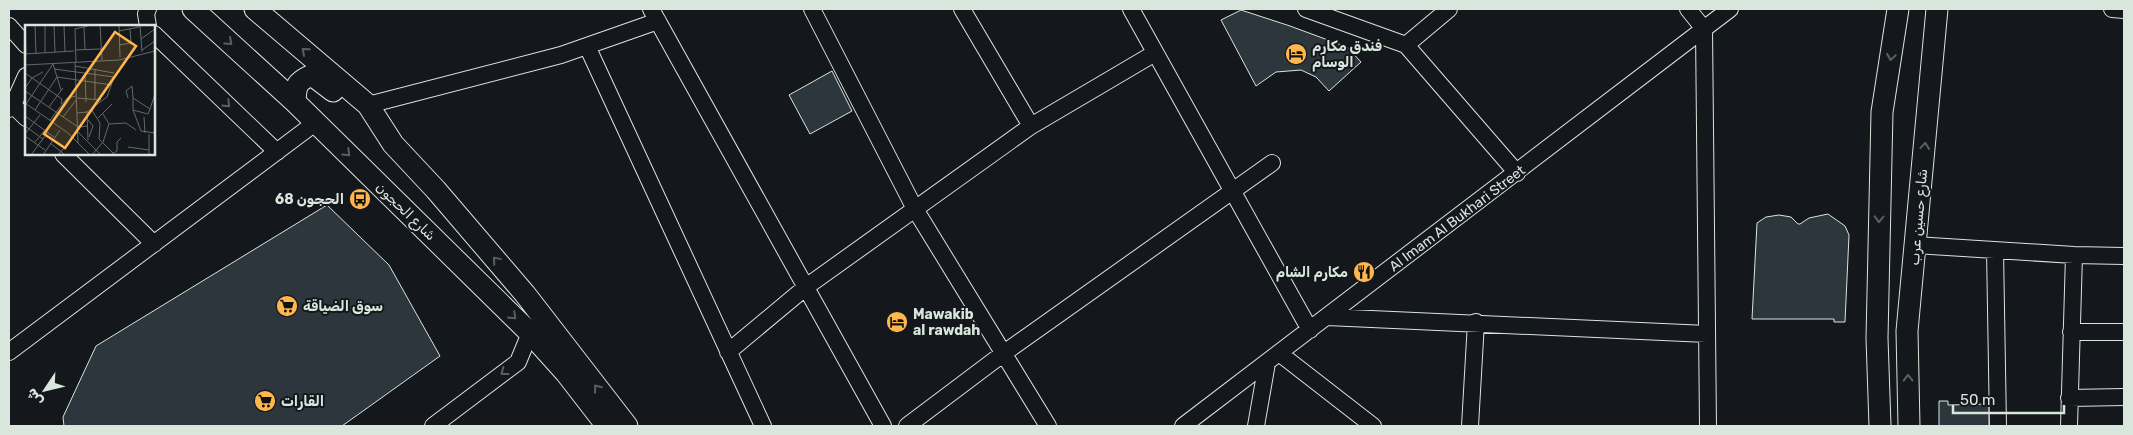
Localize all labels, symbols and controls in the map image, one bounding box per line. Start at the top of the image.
inset map [25,25,155,155]
one-way arrow [223,36,232,45]
place label: فندق مكارم الوسام [1312,38,1382,72]
hotel icon: فندق مكارم الوسام [1284,42,1308,66]
one-way arrow [301,48,310,57]
one-way arrow [1886,53,1896,61]
one-way arrow [221,98,230,107]
one-way arrow [1919,142,1930,150]
one-way arrow [341,147,350,156]
street label: Al Imam Al Bukhari Street [1386,161,1529,275]
street label: شارع حسين عرب [1906,168,1933,266]
street label: شارع الحجون [371,179,439,246]
bus stop icon: الحجون 68 [348,187,372,211]
place label: الحجون 68 [275,191,344,208]
one-way arrow [1874,215,1885,223]
one-way arrow [493,257,502,266]
restaurant icon: مكارم الشام [1352,260,1376,284]
place label: مكارم الشام [1276,264,1348,282]
supermarket icon: سوق الضياقة [275,294,299,318]
place label: سوق الضياقة [303,298,383,315]
place label: Mawakib al rawdah [913,306,980,339]
one-way arrow [507,310,516,319]
hotel icon: Mawakib al rawdah [885,310,909,334]
north arrow [20,365,70,415]
one-way arrow [501,367,510,375]
one-way arrow [1903,373,1913,381]
scale bar [1953,382,2064,414]
text: ش [23,385,47,409]
one-way arrow [595,385,603,394]
supermarket icon: القارات [253,389,277,413]
text: 50 m [1960,391,1995,409]
place label: القارات [281,393,324,410]

